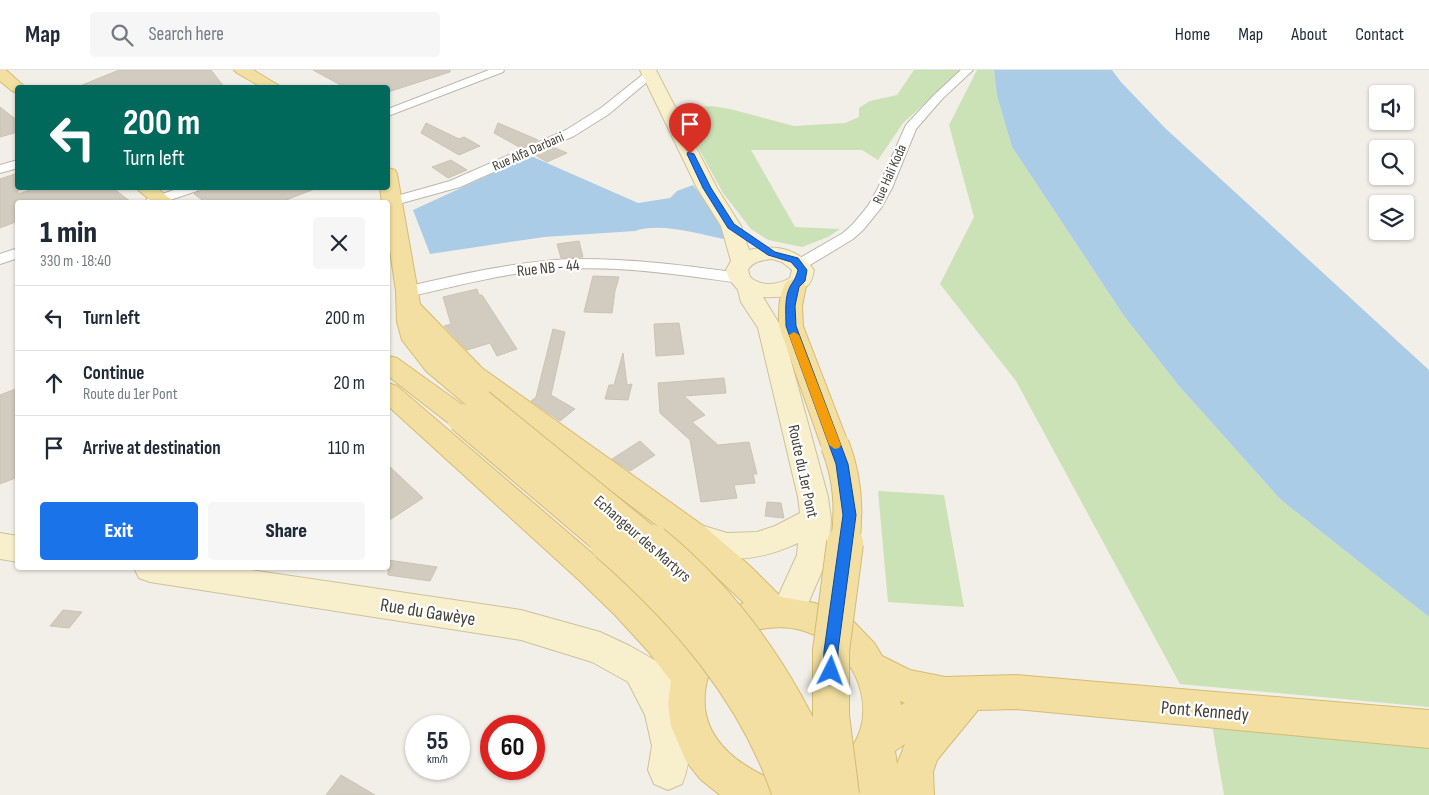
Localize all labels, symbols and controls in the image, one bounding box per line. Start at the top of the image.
search box [90,12,440,57]
text: Map [25,20,60,49]
icon: search [108,21,136,49]
text: Search here [148,23,224,46]
text: Home [1175,24,1210,45]
text: Map [1238,24,1263,45]
text: About [1291,24,1327,45]
text: Contact [1355,24,1404,45]
map controls [1369,85,1414,240]
button: sound [1369,85,1414,130]
text: 200 m [123,102,200,145]
pin [669,103,711,154]
icon: left [40,105,105,170]
icon: arrive [676,110,704,138]
street label: Rue Alfa Darbani [490,128,567,175]
button: search [1369,140,1414,185]
street label: Rue Hali Koda [869,142,910,207]
text: Turn left [123,145,185,172]
button: layers [1369,195,1414,240]
text: 1 min [40,215,97,251]
button: close [313,217,365,269]
text: 330 m · 18:40 [40,252,111,271]
street label: Rue NB - 44 [516,256,581,281]
icon: left [40,304,68,332]
text: Turn left [83,307,140,330]
text: 200 m [325,307,365,330]
text: Continue [83,362,144,385]
icon: ahead [40,369,68,397]
text: 20 m [333,372,365,395]
text: Route du 1er Pont [83,385,178,404]
street label: Route du 1er Pont [783,423,822,520]
icon: arrive [40,434,68,462]
text: Arrive at destination [83,437,221,460]
text: 110 m [328,437,365,460]
street label: Echangeur des Martyrs [590,492,695,587]
button: Exit [40,502,198,560]
button: Share [208,502,365,560]
street label: Rue du Gawèye [379,594,477,631]
position arrow [804,644,856,696]
street label: Pont Kennedy [1160,696,1250,727]
speed limit sign: 60 [480,715,545,780]
text: 55 [427,726,448,757]
text: km/h [427,752,448,767]

